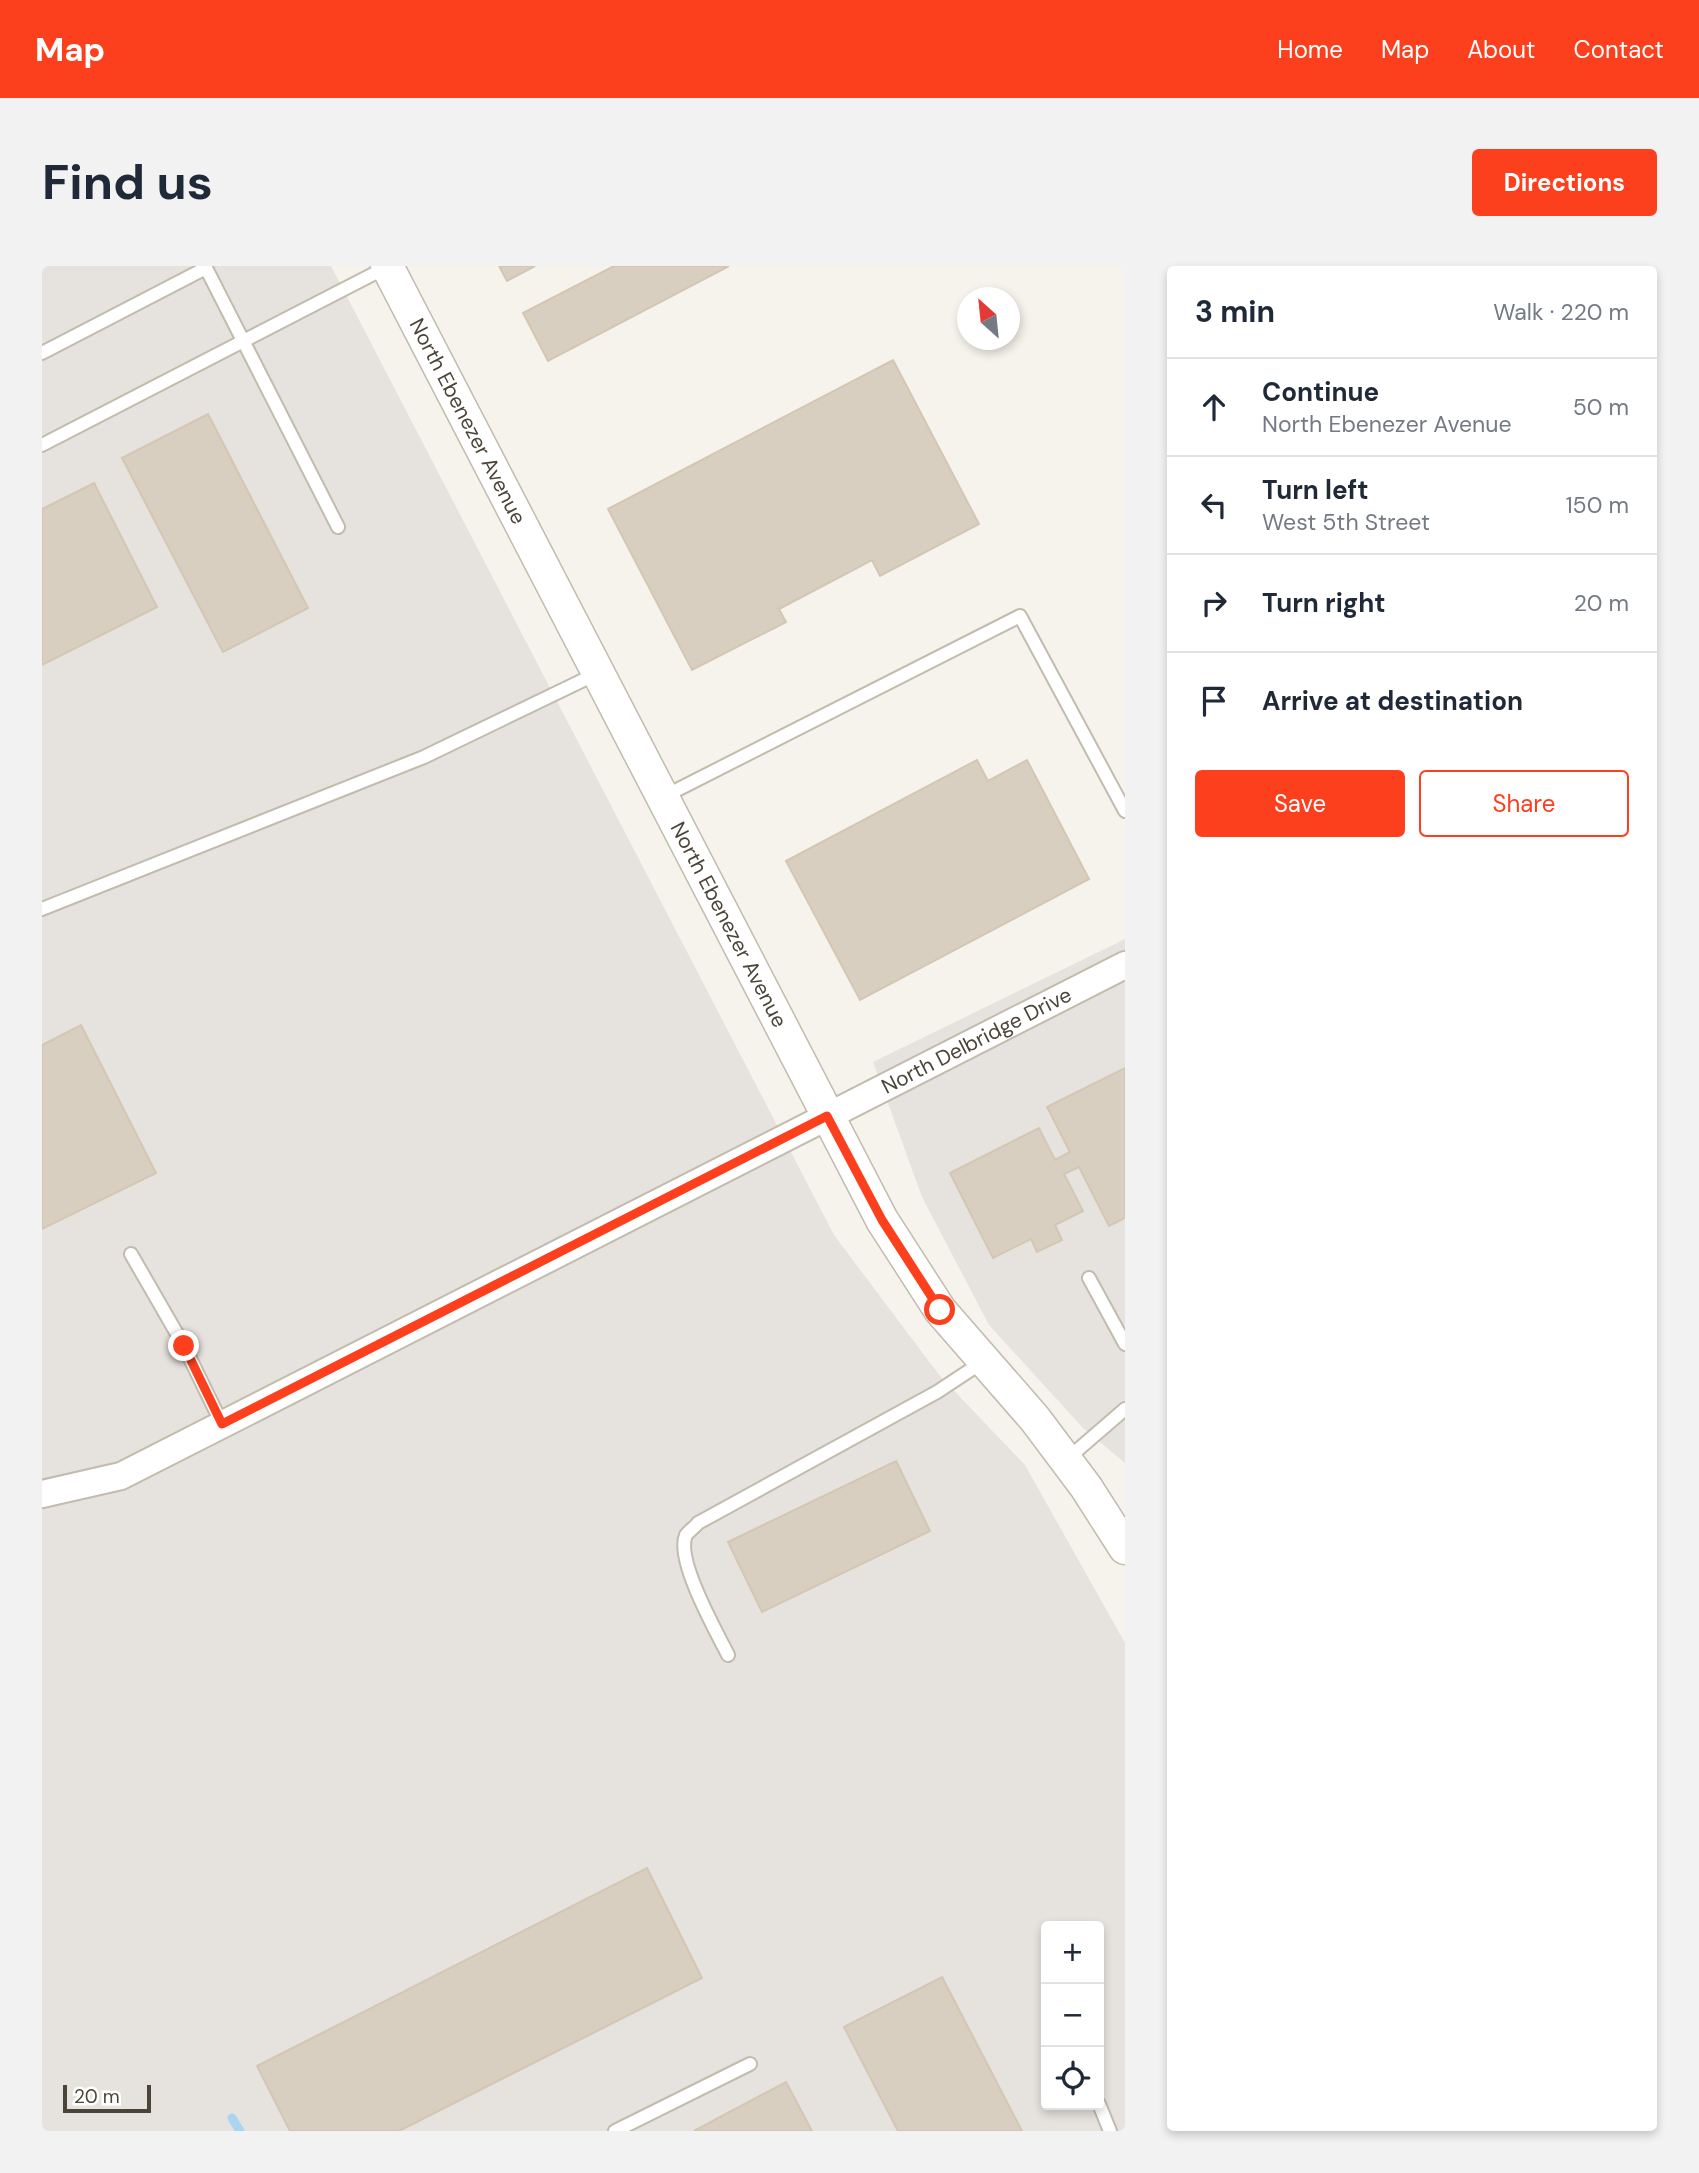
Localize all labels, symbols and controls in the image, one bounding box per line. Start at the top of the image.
text: Map [35,28,105,71]
text: Home [1277,34,1343,65]
text: Map [1381,34,1429,65]
text: About [1467,34,1536,65]
text: Contact [1574,34,1664,65]
button: Directions [1472,149,1657,216]
text: Find us [42,150,213,214]
north arrow [957,287,1020,350]
text: 3 min [1195,292,1275,331]
text: Walk · 220 m [1493,297,1629,327]
street label: North Ebenezer Avenue [403,314,533,529]
text: Continue [1262,375,1379,409]
icon: ahead [1195,388,1233,426]
text: 50 m [1573,392,1629,422]
text: North Ebenezer Avenue [1262,409,1512,439]
text: Turn left [1262,473,1369,507]
icon: left [1195,486,1233,524]
text: 150 m [1565,490,1629,520]
text: West 5th Street [1262,507,1430,537]
icon: right [1195,584,1233,622]
text: Turn right [1262,586,1386,620]
text: 20 m [1574,588,1629,618]
icon: arrive [1195,682,1233,720]
text: Arrive at destination [1262,684,1523,718]
button: Save [1195,770,1405,837]
button: Share [1419,770,1629,837]
street label: North Ebenezer Avenue [664,817,794,1032]
street label: North Delbridge Drive [877,981,1076,1101]
route start [924,1294,955,1325]
route end [168,1330,199,1361]
map controls [1041,1921,1104,2110]
button: + [1041,1921,1104,1984]
button: − [1041,1984,1104,2047]
button: locate [1041,2047,1104,2110]
scale bar [63,2082,150,2114]
text: 20 m [74,2084,120,2109]

